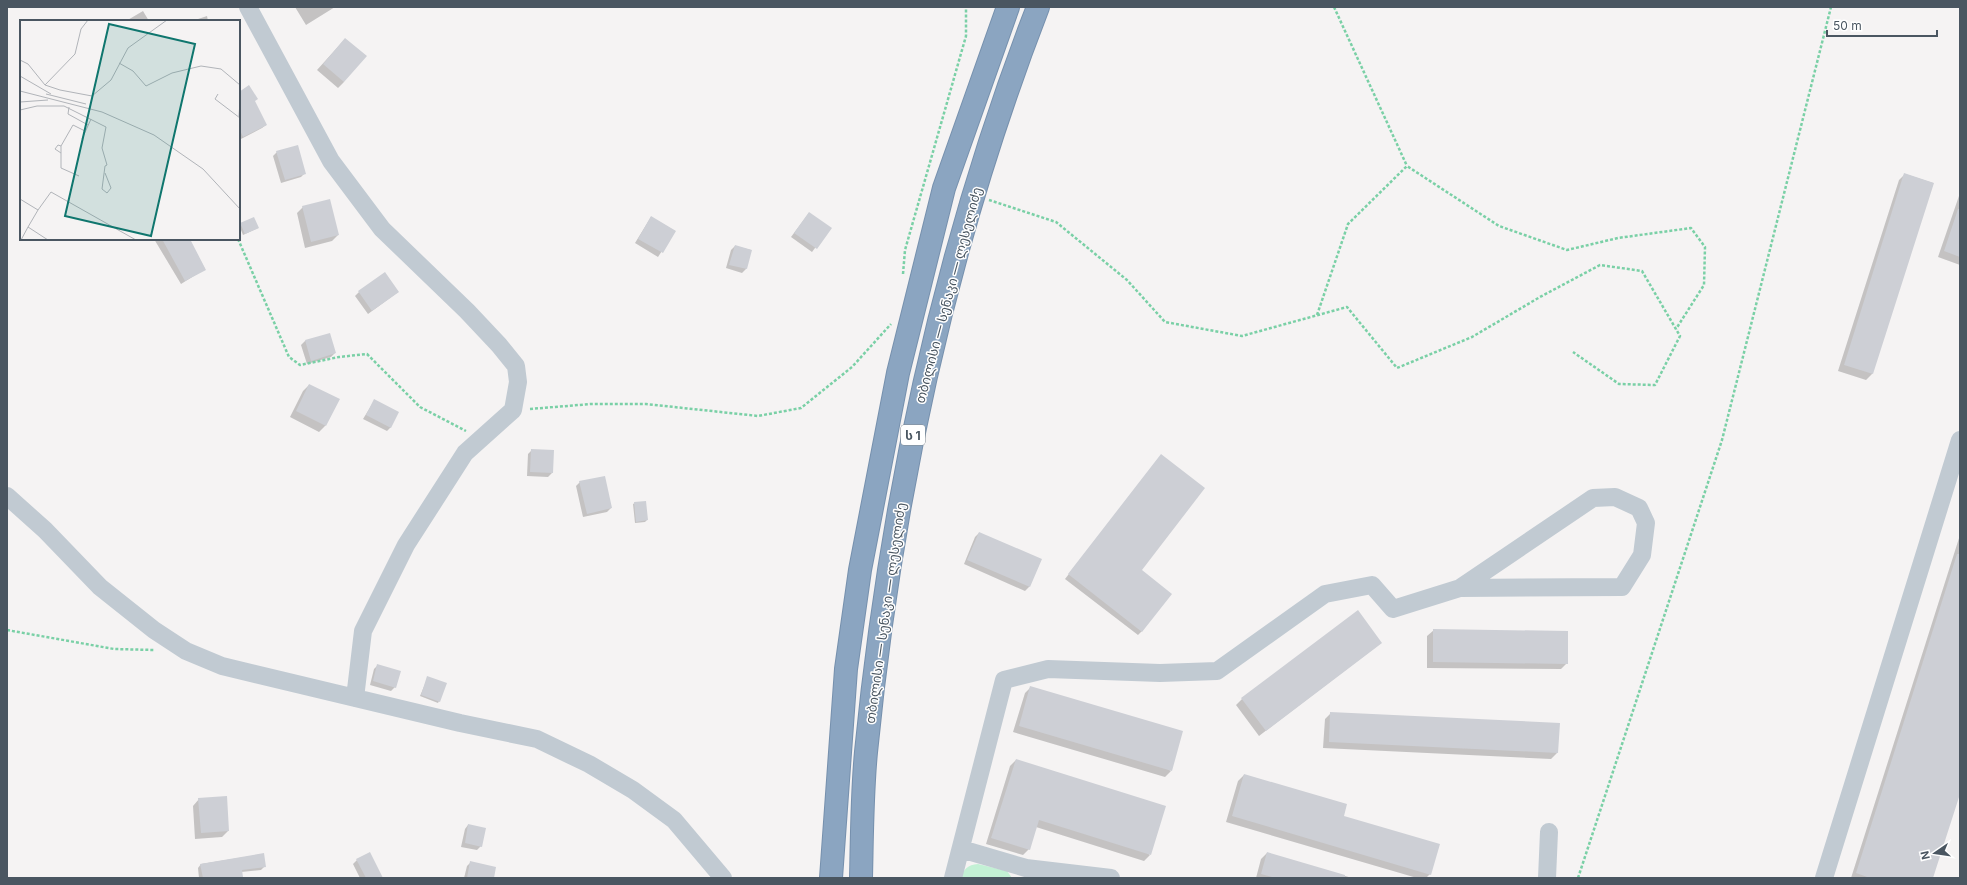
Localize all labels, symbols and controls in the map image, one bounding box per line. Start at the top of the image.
scale bar [1827,12,1937,38]
text: 50 m [1833,18,1862,33]
inset map [20,20,240,240]
street label: თბილისი — სენაკი — ლესელიძე [911,185,986,405]
road number: ს 1 [901,425,925,445]
street label: თბილისი — სენაკი — ლესელიძე [862,501,909,725]
north arrow [1915,833,1955,873]
text: N [1917,850,1933,861]

